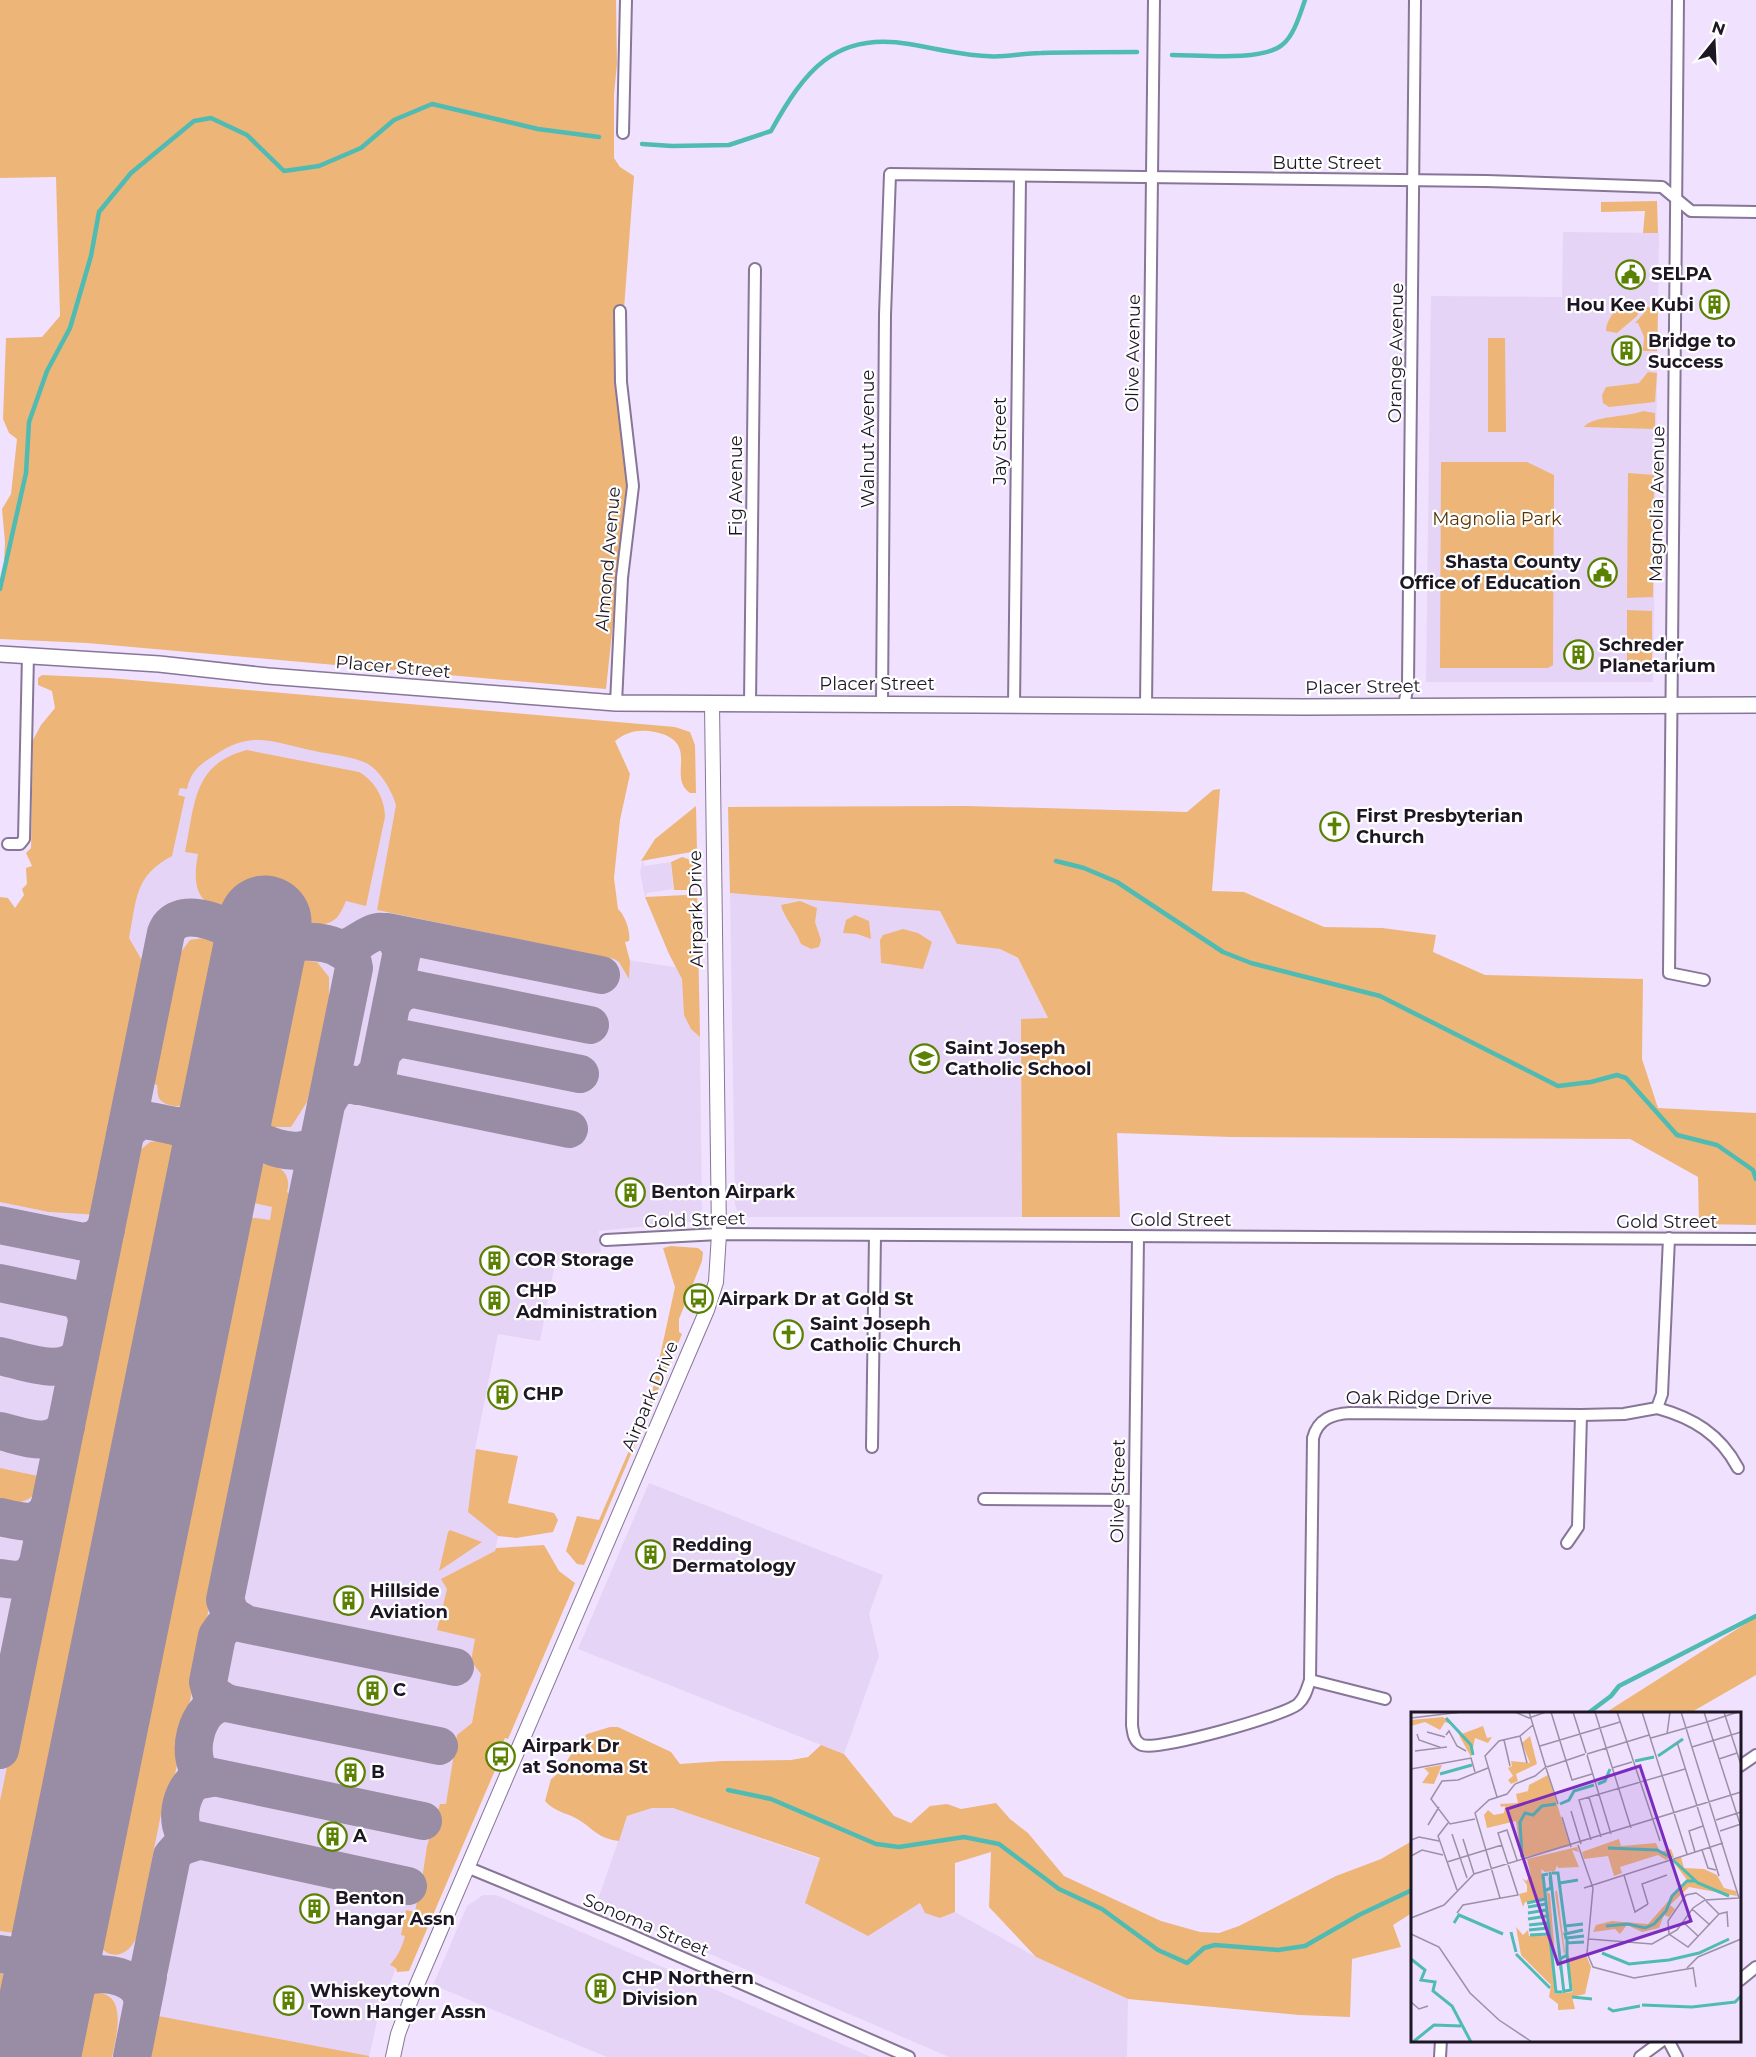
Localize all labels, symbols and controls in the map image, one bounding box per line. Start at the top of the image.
north arrow [1684,12,1744,72]
text: N [1709,17,1728,39]
street label: Butte Street [1272,152,1382,174]
public building icon: SELPA [1614,258,1646,290]
place label: SELPA [1651,263,1712,285]
street label: Orange Avenue [1384,283,1408,423]
building icon: Hou Kee Kubi [1699,289,1731,321]
street label: Olive Avenue [1121,294,1145,412]
place label: Hou Kee Kubi [1566,294,1694,316]
place label: Bridge to Success [1648,330,1736,373]
building icon: Bridge to Success [1611,335,1643,367]
street label: Walnut Avenue [857,370,879,508]
street label: Jay Street [989,397,1011,486]
street label: Magnolia Avenue [1645,425,1669,582]
street label: Fig Avenue [725,435,747,537]
street label: Almond Avenue [591,486,625,632]
park label: Magnolia Park [1432,508,1562,530]
place label: Shasta County Office of Education [1400,551,1581,594]
public building icon: Shasta County Office of Education [1586,556,1618,588]
place label: Schreder Planetarium [1599,634,1716,677]
building icon: Schreder Planetarium [1562,639,1594,671]
street label: Placer Street [334,651,452,683]
street label: Placer Street [819,673,935,695]
street label: Placer Street [1305,675,1421,699]
place label: First Presbyterian Church [1356,805,1523,848]
church icon: First Presbyterian Church [1319,810,1351,842]
street label: Airpark Drive [684,850,708,968]
place label: Saint Joseph Catholic School [945,1037,1091,1080]
school or university icon: Saint Joseph Catholic School [908,1042,940,1074]
building icon: Benton Airpark [614,1176,646,1208]
place label: Benton Airpark [651,1181,795,1203]
street label: Gold Street [644,1207,746,1233]
street label: Gold Street [1130,1209,1232,1231]
street label: Gold Street [1616,1211,1718,1233]
building icon: COR Storage [478,1244,510,1276]
place label: COR Storage [515,1249,634,1271]
place label: CHP Administration [515,1280,657,1323]
bus stop icon: Airpark Dr at Gold St [682,1283,714,1315]
building icon: CHP Administration [479,1285,511,1317]
place label: Airpark Dr at Gold St [718,1288,914,1310]
place label: Saint Joseph Catholic Church [810,1313,961,1356]
church icon: Saint Joseph Catholic Church [773,1318,805,1350]
street label: Airpark Drive [617,1338,683,1454]
building icon: CHP [486,1378,518,1410]
place label: CHP [523,1383,564,1405]
street label: Oak Ridge Drive [1346,1387,1492,1409]
street label: Olive Street [1106,1439,1130,1543]
place label: Redding Dermatology [672,1534,796,1577]
building icon: Redding Dermatology [635,1539,667,1571]
place label: Hillside Aviation [369,1580,448,1623]
building icon: Hillside Aviation [333,1585,365,1617]
building icon: C [356,1674,388,1706]
place label: C [393,1679,406,1701]
inset map [1411,1712,1741,2042]
place label: Airpark Dr at Sonoma St [521,1735,648,1778]
bus stop icon: Airpark Dr at Sonoma St [485,1740,517,1772]
building icon: B [334,1756,366,1788]
place label: B [371,1761,385,1783]
building icon: A [316,1820,348,1852]
place label: A [352,1825,367,1847]
place label: Benton Hangar Assn [335,1887,455,1930]
street label: Sonoma Street [580,1889,712,1961]
building icon: Benton Hangar Assn [298,1892,330,1924]
place label: CHP Northern Division [622,1967,754,2010]
building icon: CHP Northern Division [585,1972,617,2004]
place label: Whiskeytown Town Hanger Assn [310,1980,486,2023]
building icon: Whiskeytown Town Hanger Assn [273,1985,305,2017]

